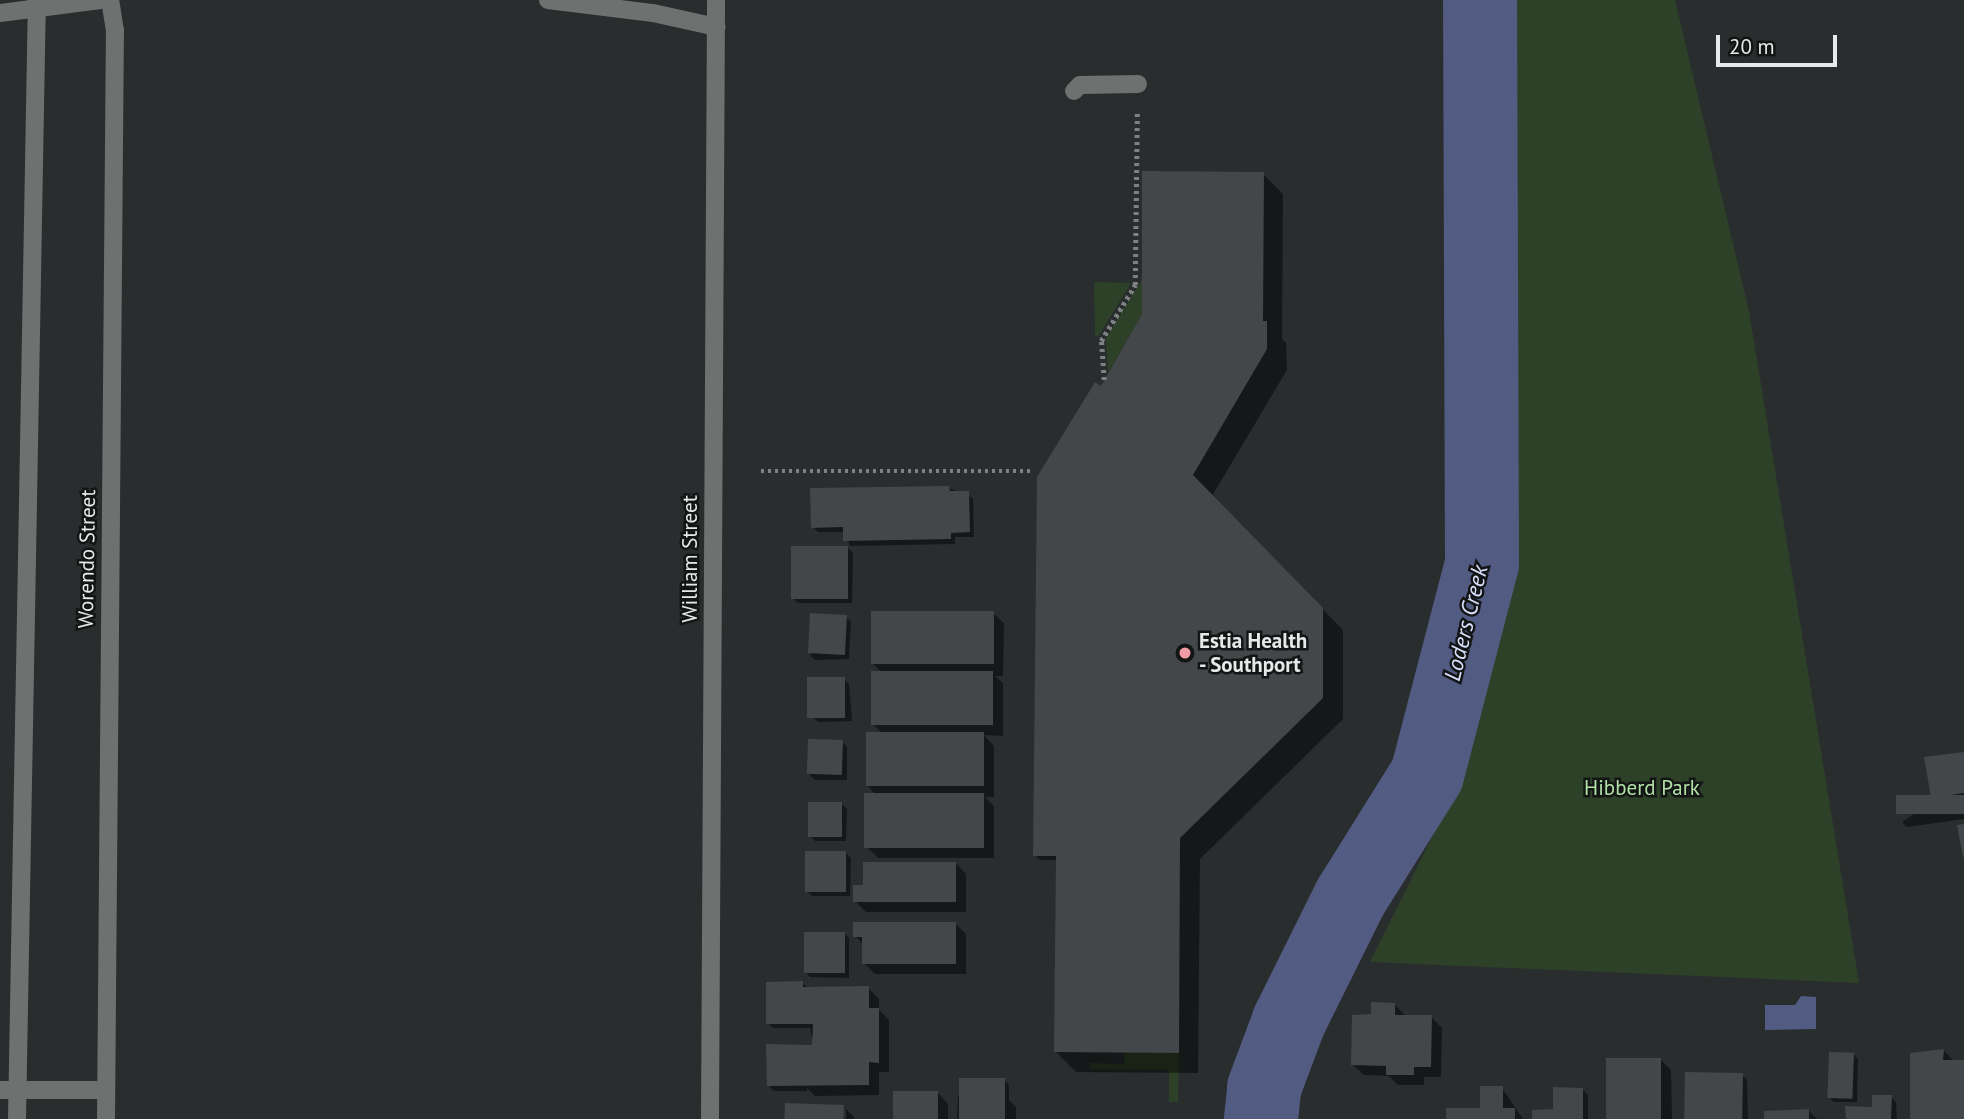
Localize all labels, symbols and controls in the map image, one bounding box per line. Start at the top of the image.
scale bar [1719,21,1840,65]
text: 20 m [1729,33,1775,60]
street label: Worendo Street [73,489,101,629]
street label: William Street [677,495,703,623]
water label: Loders Creek [1438,562,1494,684]
place label: Estia Health - Southport [1199,628,1307,678]
marker: Estia Health - Southport [1177,645,1193,661]
park label: Hibberd Park [1584,775,1700,801]

